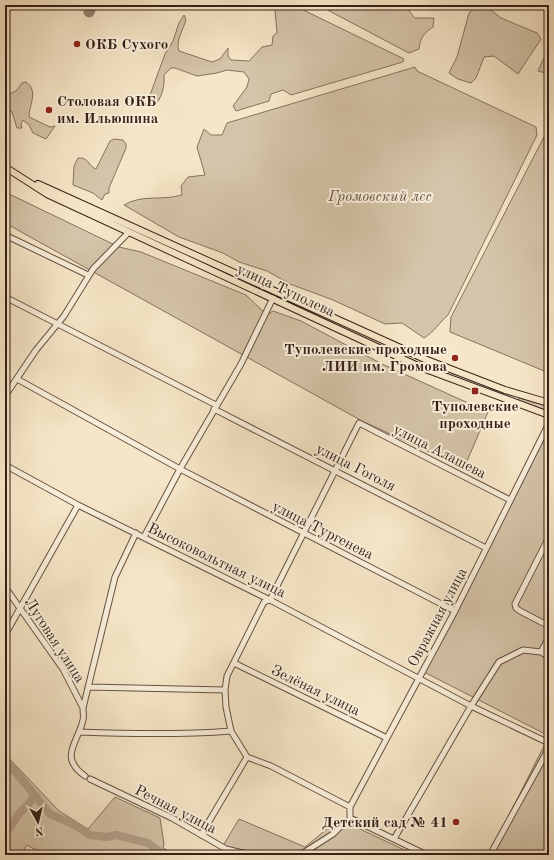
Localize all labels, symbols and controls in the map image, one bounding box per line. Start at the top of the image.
place label: ОКБ Сухого [85,38,168,53]
marker: ОКБ Сухого [72,39,82,49]
place label: Столовая ОКБ им. Ильюшина [57,95,159,127]
marker: Столовая ОКБ им. Ильюшина [44,105,54,115]
park label: Громовский лес [327,190,432,205]
street label: улица Туполева [234,262,337,321]
place label: Туполевские проходные ЛИИ им. Громова [284,343,447,375]
marker: Туполевские проходные ЛИИ им. Громова [450,353,460,363]
marker: Туполевские проходные [470,386,480,396]
place label: Туполевские проходные [431,400,519,432]
street label: улица Алашева [390,423,489,482]
street label: улица Гоголя [313,442,398,495]
street label: улица Тургенева [269,499,376,564]
street label: Высоковольтная улица [145,521,288,602]
street label: Овражная улица [406,565,471,670]
street label: Луговая улица [21,596,87,686]
street label: Зелёная улица [269,663,363,720]
street label: Речная улица [132,783,219,838]
north arrow [18,802,58,842]
place label: Детский сад № 41 [322,816,448,831]
marker: Детский сад № 41 [451,817,461,827]
text: N [34,824,44,837]

